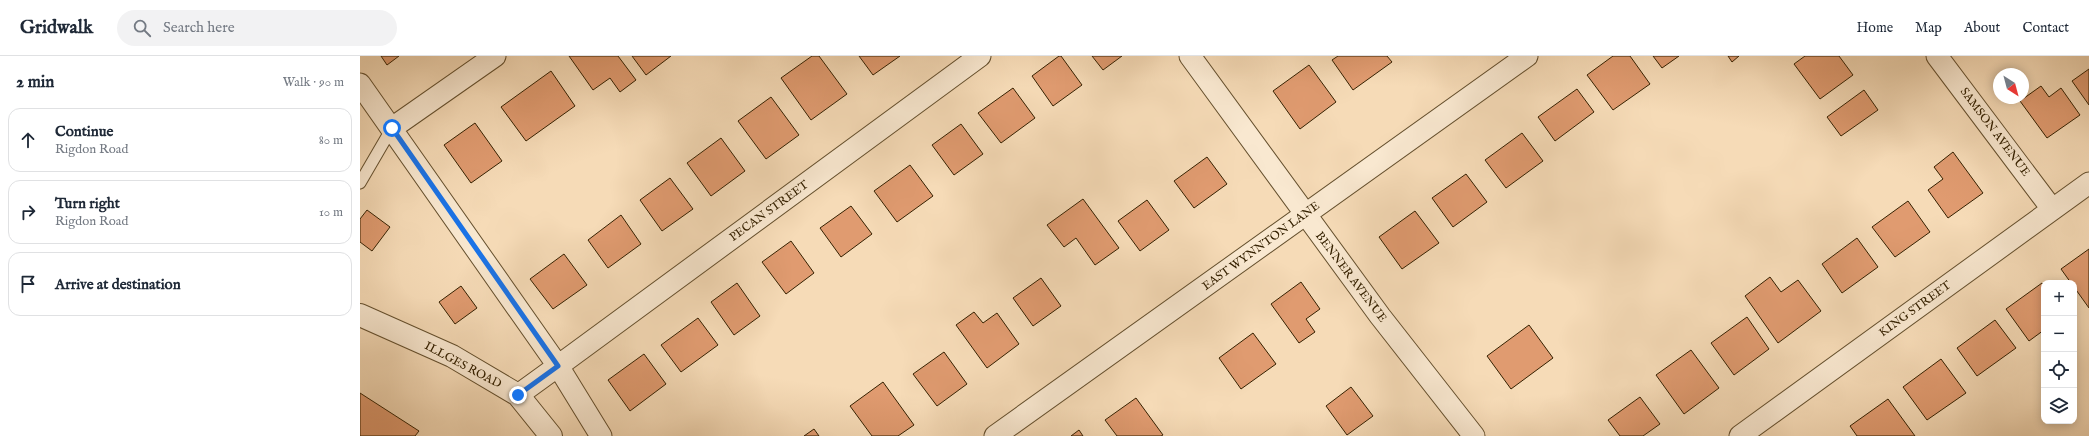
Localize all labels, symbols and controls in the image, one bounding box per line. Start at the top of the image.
search box [117,10,397,46]
text: Gridwalk [20,16,93,40]
icon: search [131,17,153,39]
text: Search here [163,18,235,37]
text: Home [1857,19,1893,37]
text: Map [1915,19,1942,37]
text: About [1964,19,2000,37]
text: Contact [2022,19,2069,37]
north arrow [1993,68,2029,104]
text: 2 min [16,72,54,93]
text: Walk · 90 m [283,74,344,91]
street label: SAMSON AVENUE [1957,85,2033,179]
route start [383,119,401,137]
text: Continue [55,122,113,141]
icon: ahead [17,129,39,151]
text: 80 m [319,132,343,149]
text: Rigdon Road [55,141,128,158]
street label: PECAN STREET [726,177,812,245]
text: Turn right [55,194,120,213]
street label: EAST WYNNTON LANE [1199,198,1323,294]
icon: right [17,201,39,223]
text: 10 m [319,204,343,221]
text: Rigdon Road [55,213,128,230]
street label: BENNER AVENUE [1312,229,1390,325]
icon: arrive [17,273,39,295]
text: Arrive at destination [55,275,181,294]
street label: KING STREET [1876,278,1954,340]
map controls [2041,280,2077,424]
button: + [2041,280,2077,316]
button: − [2041,316,2077,352]
street label: ILLGES ROAD [422,338,504,392]
button: locate [2041,352,2077,388]
route end [509,386,527,404]
button: layers [2041,388,2077,424]

